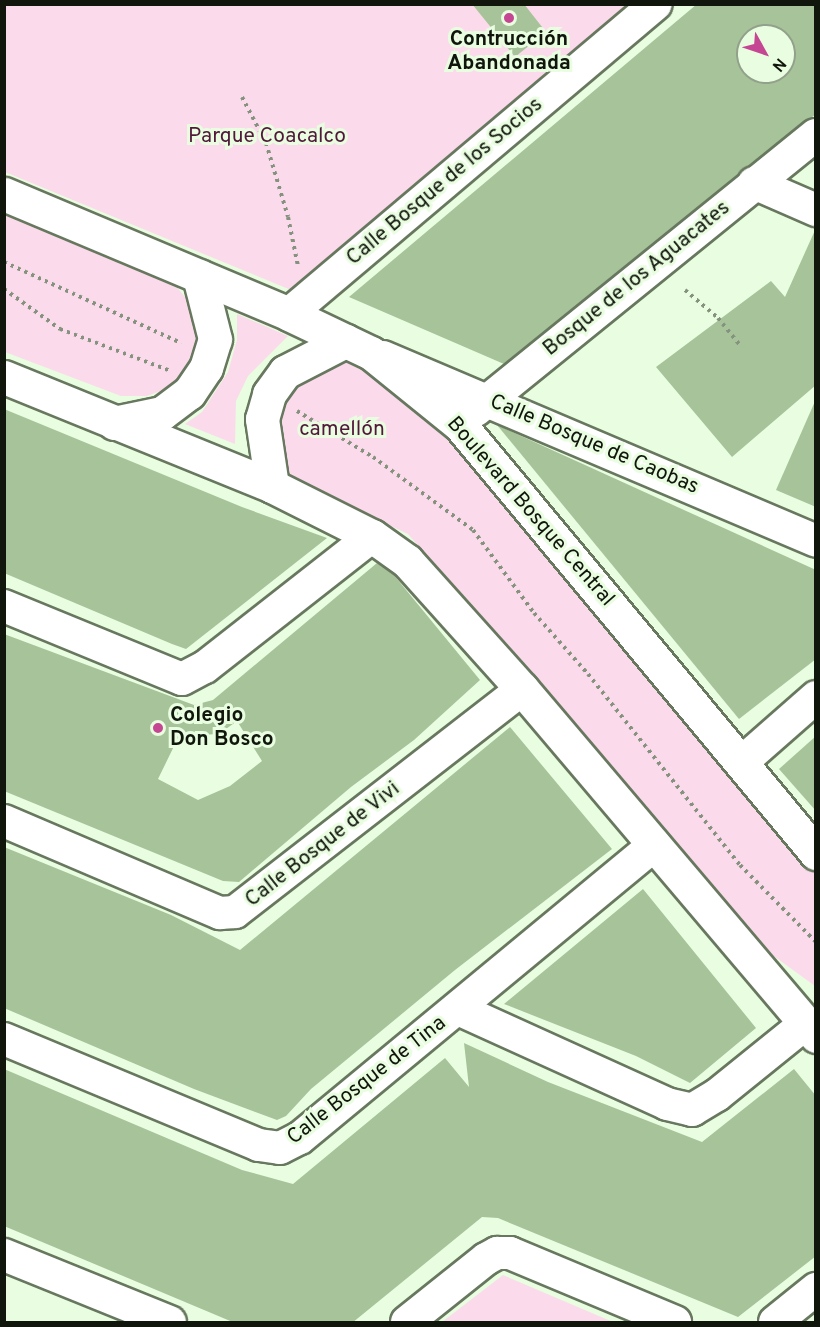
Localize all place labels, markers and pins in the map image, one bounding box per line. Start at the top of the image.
marker: Contrucción Abandonada [502,11,516,25]
place label: Contrucción Abandonada [447,27,571,77]
place label: Colegio Don Bosco [170,703,274,753]
marker: Colegio Don Bosco [151,721,165,735]

